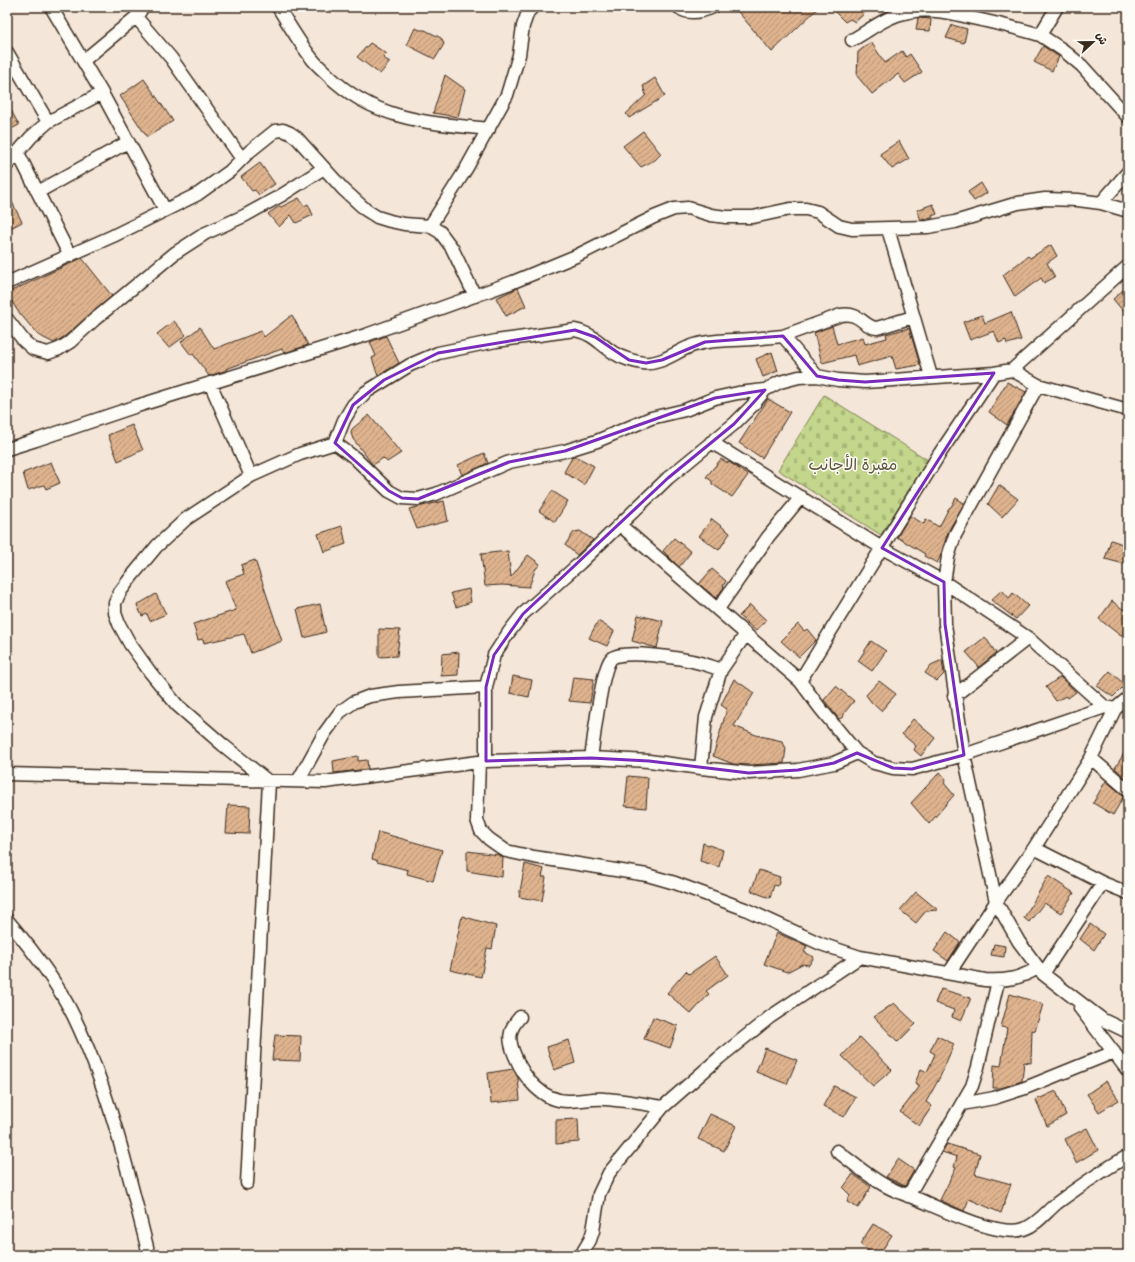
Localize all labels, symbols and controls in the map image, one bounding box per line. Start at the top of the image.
north arrow [1073,22,1113,62]
text: ش [1093,30,1110,47]
park label: مقبرة الأجانب [809,454,897,476]

